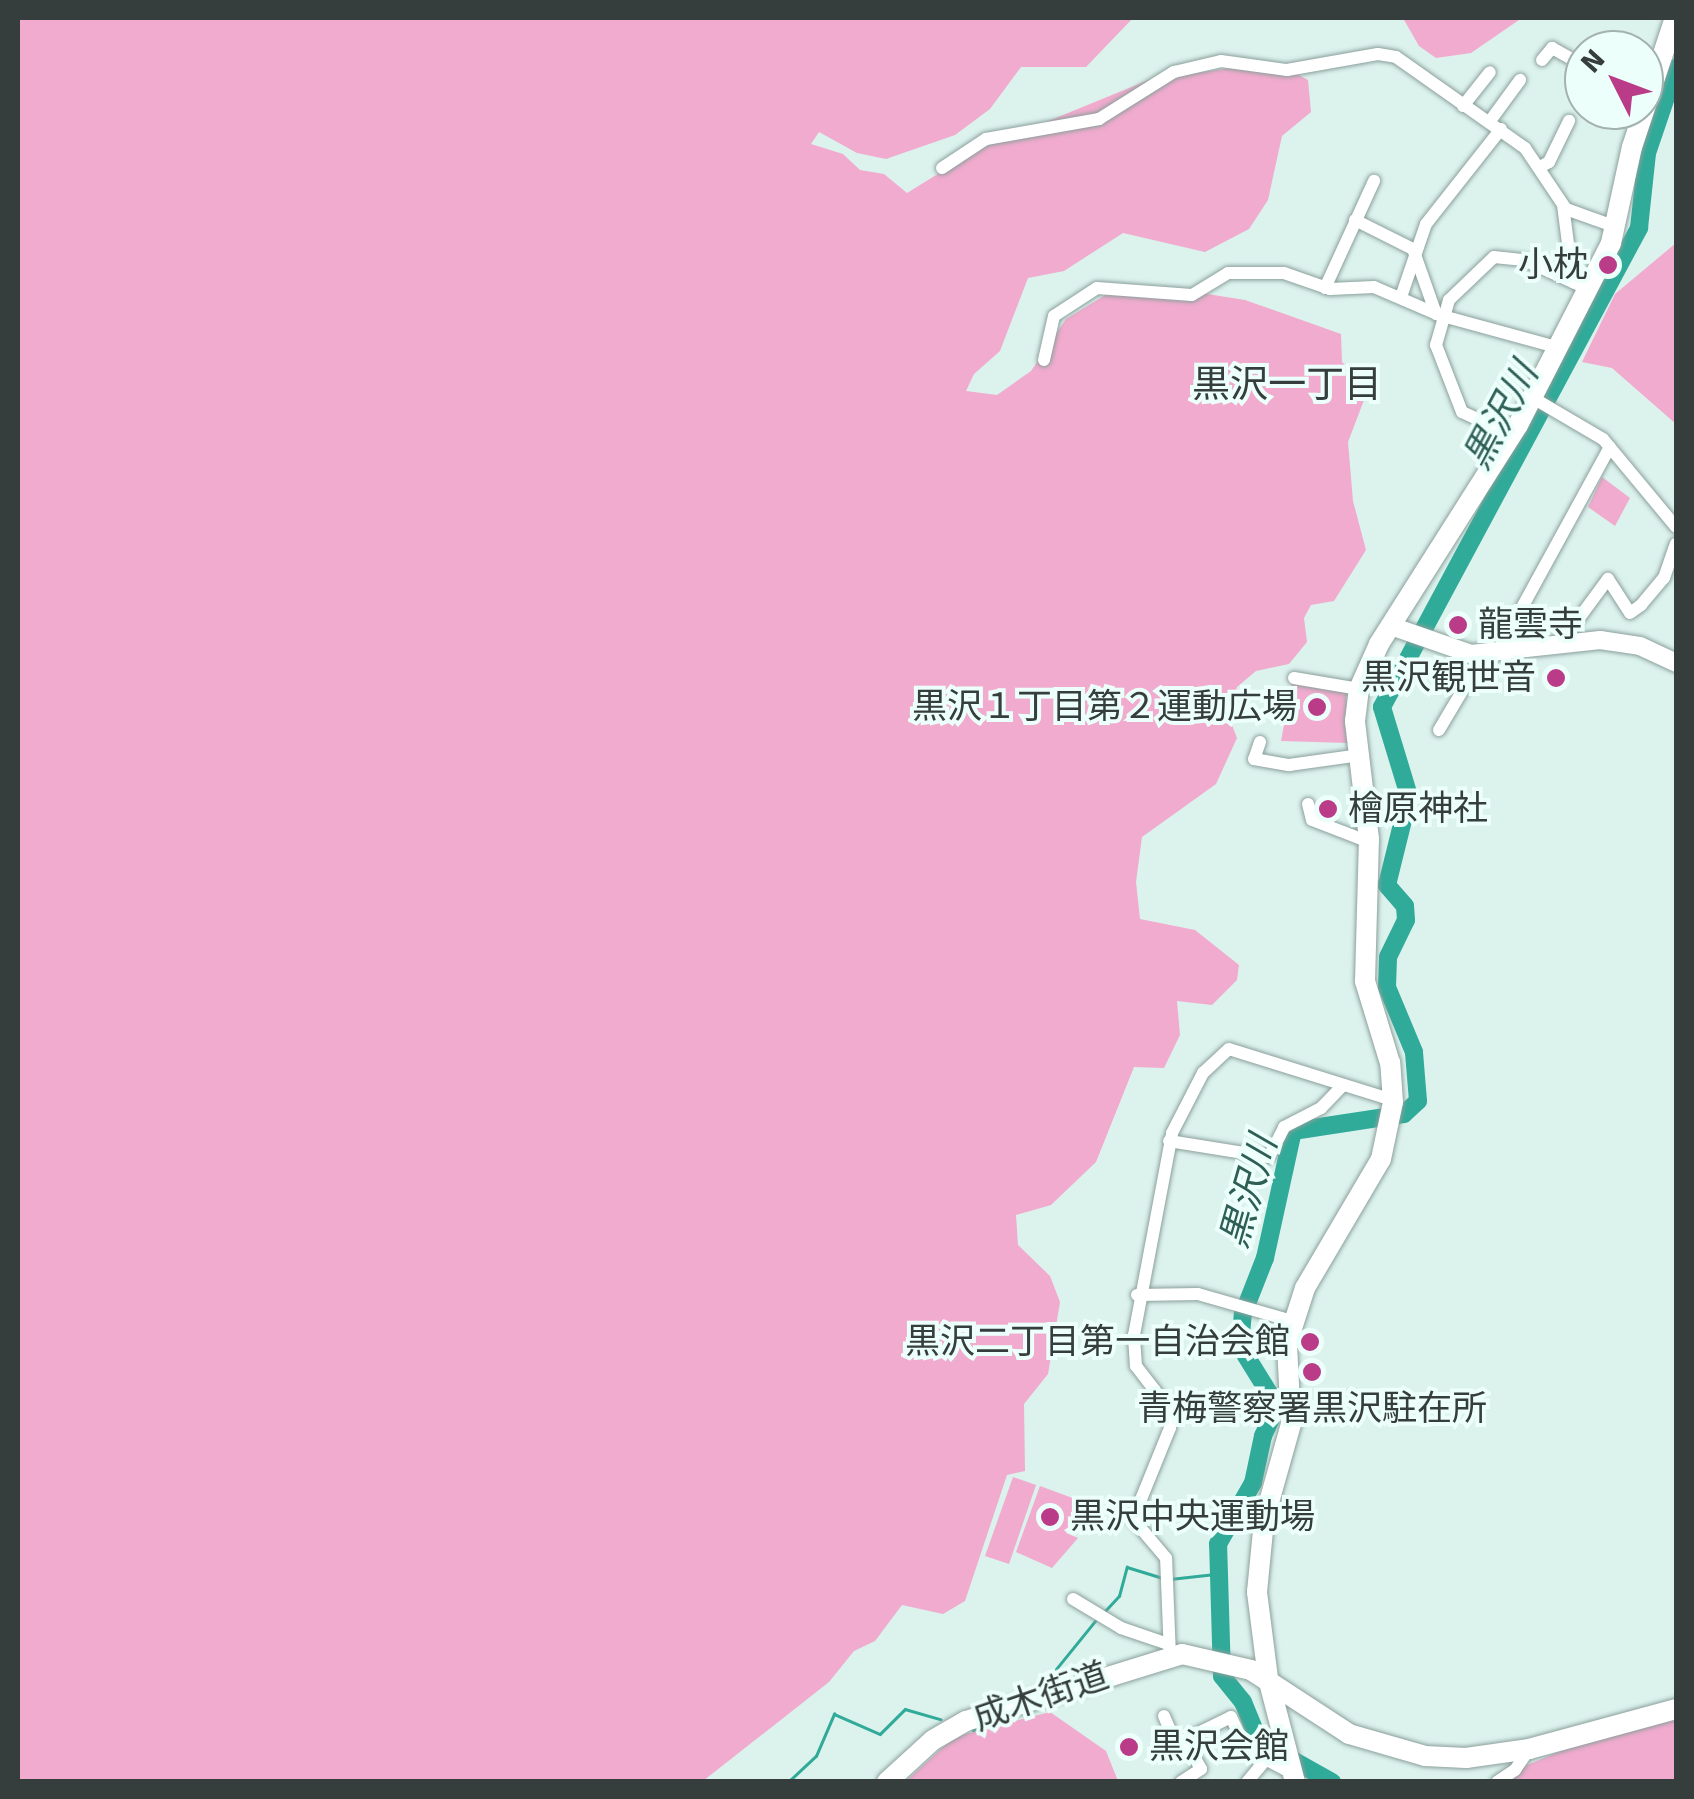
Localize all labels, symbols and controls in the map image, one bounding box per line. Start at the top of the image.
north arrow [1564,30,1664,130]
text: N [1574,43,1612,80]
place label: 小枕 [1518,244,1588,286]
marker: 小枕 [1597,254,1619,276]
water label: 黒沢川 [1454,355,1548,477]
district label: 黒沢一丁目 [1192,362,1382,408]
place label: 龍雲寺 [1478,604,1583,646]
marker: 龍雲寺 [1447,614,1469,636]
place label: 黒沢観世音 [1361,657,1536,699]
marker: 黒沢観世音 [1545,667,1567,689]
place label: 黒沢１丁目第２運動広場 [912,686,1297,728]
marker: 黒沢１丁目第２運動広場 [1306,696,1328,718]
place label: 檜原神社 [1348,788,1488,830]
marker: 檜原神社 [1317,798,1339,820]
water label: 黒沢川 [1211,1131,1287,1253]
place label: 黒沢二丁目第一自治会館 [905,1321,1290,1363]
marker: 黒沢二丁目第一自治会館 [1299,1331,1321,1353]
marker: 青梅警察署黒沢駐在所 [1301,1361,1323,1383]
place label: 青梅警察署黒沢駐在所 [1137,1388,1487,1430]
place label: 黒沢中央運動場 [1070,1496,1315,1538]
marker: 黒沢中央運動場 [1039,1506,1061,1528]
street label: 成木街道 [968,1654,1114,1740]
place label: 黒沢会館 [1149,1726,1289,1768]
marker: 黒沢会館 [1118,1736,1140,1758]

